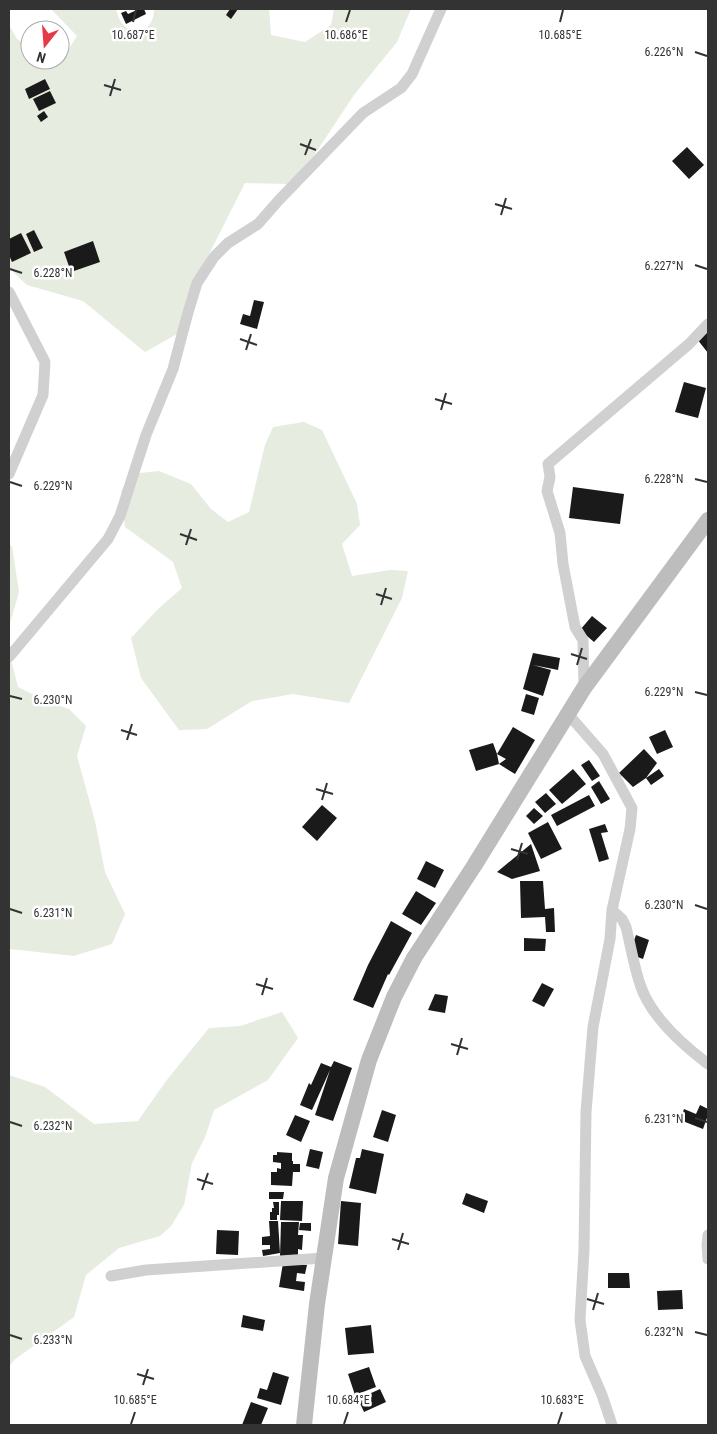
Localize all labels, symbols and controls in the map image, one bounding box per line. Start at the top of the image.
north arrow [20,20,70,70]
text: 10.687°E [111,28,155,42]
text: 10.686°E [324,28,368,42]
text: 10.685°E [538,28,582,42]
text: 6.226°N [645,45,683,59]
text: N [35,49,48,66]
text: 6.227°N [645,259,683,273]
text: 6.228°N [34,266,72,280]
text: 6.228°N [645,472,683,486]
text: 6.229°N [34,479,72,493]
text: 6.229°N [645,685,683,699]
text: 6.230°N [34,693,72,707]
text: 6.230°N [645,898,683,912]
text: 6.231°N [34,906,72,920]
text: 6.231°N [645,1112,683,1126]
text: 6.232°N [34,1119,72,1133]
text: 6.232°N [645,1325,683,1339]
text: 6.233°N [34,1333,72,1347]
text: 10.685°E [113,1393,157,1407]
text: 10.684°E [326,1393,370,1407]
text: 10.683°E [540,1393,584,1407]

